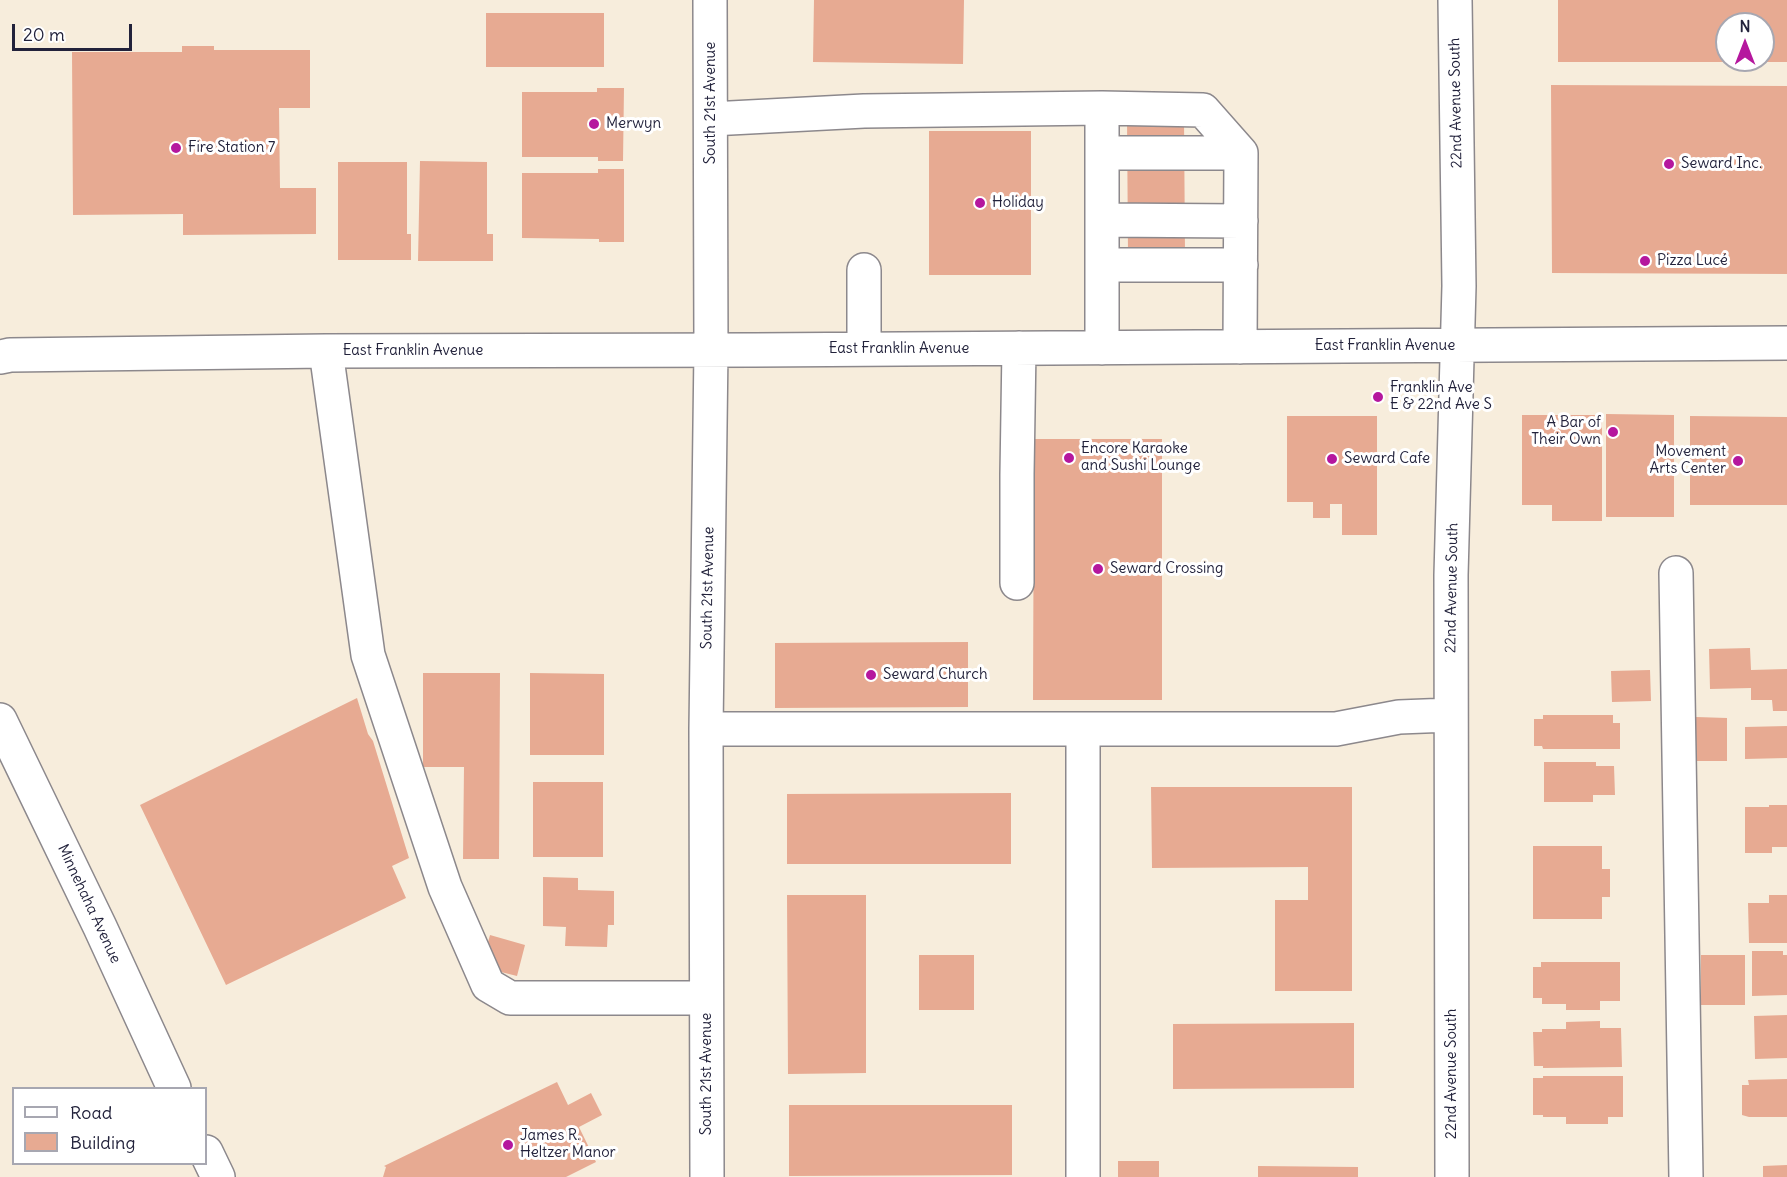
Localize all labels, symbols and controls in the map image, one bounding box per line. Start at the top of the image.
scale bar [15,12,135,50]
north arrow [1715,12,1775,72]
text: N [1739,16,1751,36]
text: 20 m [23,23,65,46]
street label: 22nd Avenue South [1446,38,1466,168]
street label: South 21st Avenue [702,42,720,164]
place label: Merwyn [606,115,661,133]
marker: Merwyn [587,117,601,131]
place label: Fire Station 7 [188,139,275,157]
marker: Fire Station 7 [169,141,183,155]
place label: Seward Inc. [1681,155,1762,173]
marker: Seward Inc. [1662,157,1676,171]
place label: Holiday [992,194,1044,212]
marker: Holiday [973,196,987,210]
place label: Pizza Lucé [1657,252,1728,270]
marker: Pizza Lucé [1638,254,1652,268]
street label: East Franklin Avenue [1315,337,1455,355]
street label: East Franklin Avenue [829,340,969,358]
street label: East Franklin Avenue [343,342,483,360]
place label: Franklin Ave E & 22nd Ave S [1390,379,1492,414]
marker: Franklin Ave E & 22nd Ave S [1371,390,1385,404]
place label: A Bar of Their Own [1531,414,1601,449]
marker: A Bar of Their Own [1606,425,1620,439]
place label: Encore Karaoke and Sushi Lounge [1081,440,1200,475]
place label: Movement Arts Center [1650,443,1726,478]
place label: Seward Cafe [1344,450,1430,468]
marker: Encore Karaoke and Sushi Lounge [1062,451,1076,465]
marker: Seward Cafe [1325,452,1339,466]
marker: Movement Arts Center [1731,454,1745,468]
street label: 22nd Avenue South [1442,523,1462,653]
street label: South 21st Avenue [698,526,718,650]
place label: Seward Crossing [1110,560,1223,578]
marker: Seward Crossing [1091,562,1105,576]
place label: Seward Church [883,666,988,684]
marker: Seward Church [864,668,878,682]
street label: Minnehaha Avenue [54,842,124,966]
street label: 22nd Avenue South [1443,1009,1461,1139]
street label: South 21st Avenue [698,1013,716,1135]
legend [12,1087,207,1165]
text: Road [70,1101,112,1124]
place label: James R. Heltzer Manor [520,1127,616,1162]
text: Building [70,1131,135,1154]
marker: James R. Heltzer Manor [501,1138,515,1152]

